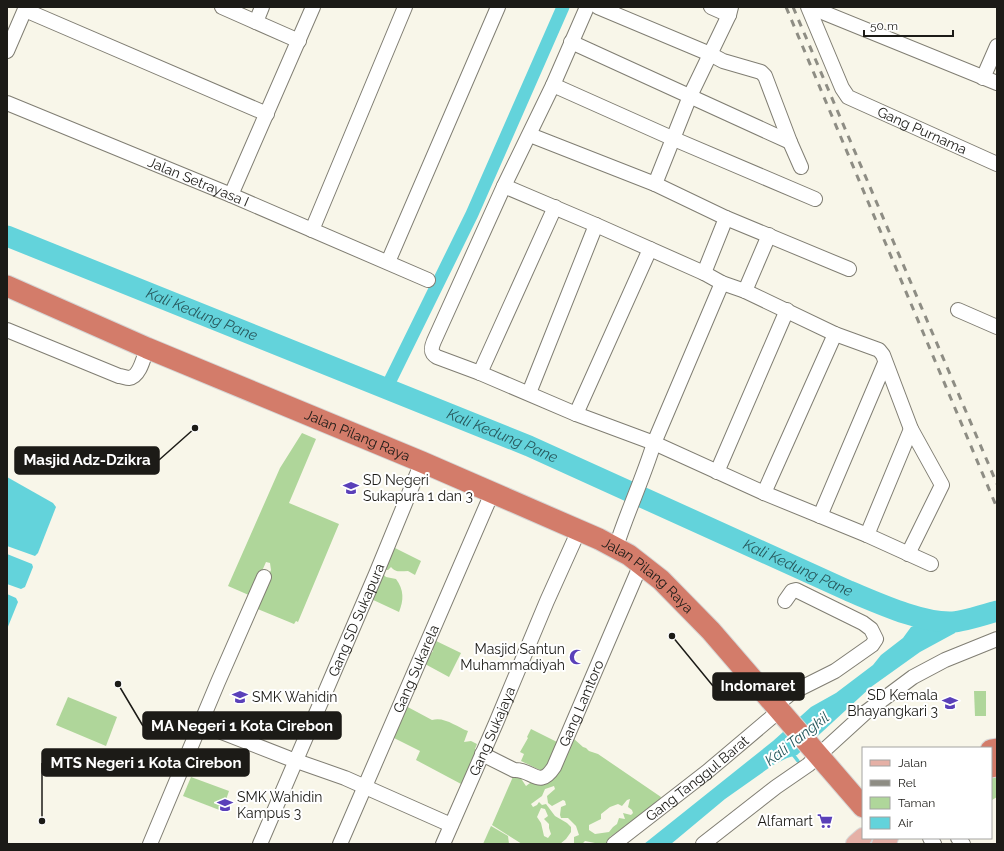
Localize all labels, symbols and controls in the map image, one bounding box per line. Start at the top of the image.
scale bar [864,12,953,38]
text: 50 m [870,19,898,33]
street label: Gang Purnama [875,103,969,157]
street label: Jalan Setrayasa I [146,154,251,210]
water label: Kali Kedung Pane [144,284,260,345]
water label: Kali Kedung Pane [444,405,560,467]
street label: Jalan Pilang Raya [302,406,413,464]
callout: Masjid Adz-Dzikra [15,447,159,474]
text: Masjid Adz-Dzikra [23,451,151,469]
place label: SD Negeri Sukapura 1 dan 3 [363,472,473,504]
school or university icon: SD Negeri Sukapura 1 dan 3 [342,479,360,497]
street label: Jalan Pilang Raya [600,534,697,616]
water label: Kali Kedung Pane [740,535,856,601]
street label: Gang SD Sukapura [325,561,388,679]
street label: Gang Sukarela [390,622,442,715]
place label: Masjid Santun Muhammadiyah [460,641,565,673]
mosque icon: Masjid Santun Muhammadiyah [568,648,586,666]
street label: Gang Lamtoro [556,658,607,749]
callout: Indomaret [713,673,804,700]
text: Indomaret [720,677,796,695]
street label: Gang Sukajaya [466,684,518,778]
place label: SD Kemala Bhayangkari 3 [847,687,938,719]
school or university icon: SMK Wahidin [231,688,249,706]
place label: SMK Wahidin [252,689,337,705]
school or university icon: SD Kemala Bhayangkari 3 [941,694,959,712]
water label: Kali Tangkil [761,708,833,770]
callout: MA Negeri 1 Kota Cirebon [143,712,341,739]
text: MA Negeri 1 Kota Cirebon [151,717,333,735]
street label: Gang Tanggul Barat [643,732,752,824]
legend [862,747,992,839]
callout: MTS Negeri 1 Kota Cirebon [42,749,249,776]
text: MTS Negeri 1 Kota Cirebon [50,754,242,772]
text: Jalan [898,756,927,770]
text: Rel [898,776,917,790]
place label: SMK Wahidin Kampus 3 [237,789,322,821]
school or university icon: SMK Wahidin Kampus 3 [216,796,234,814]
text: Taman [898,796,935,810]
supermarket icon: Alfamart [816,812,834,830]
place label: Alfamart [757,813,813,829]
text: Air [898,816,914,830]

